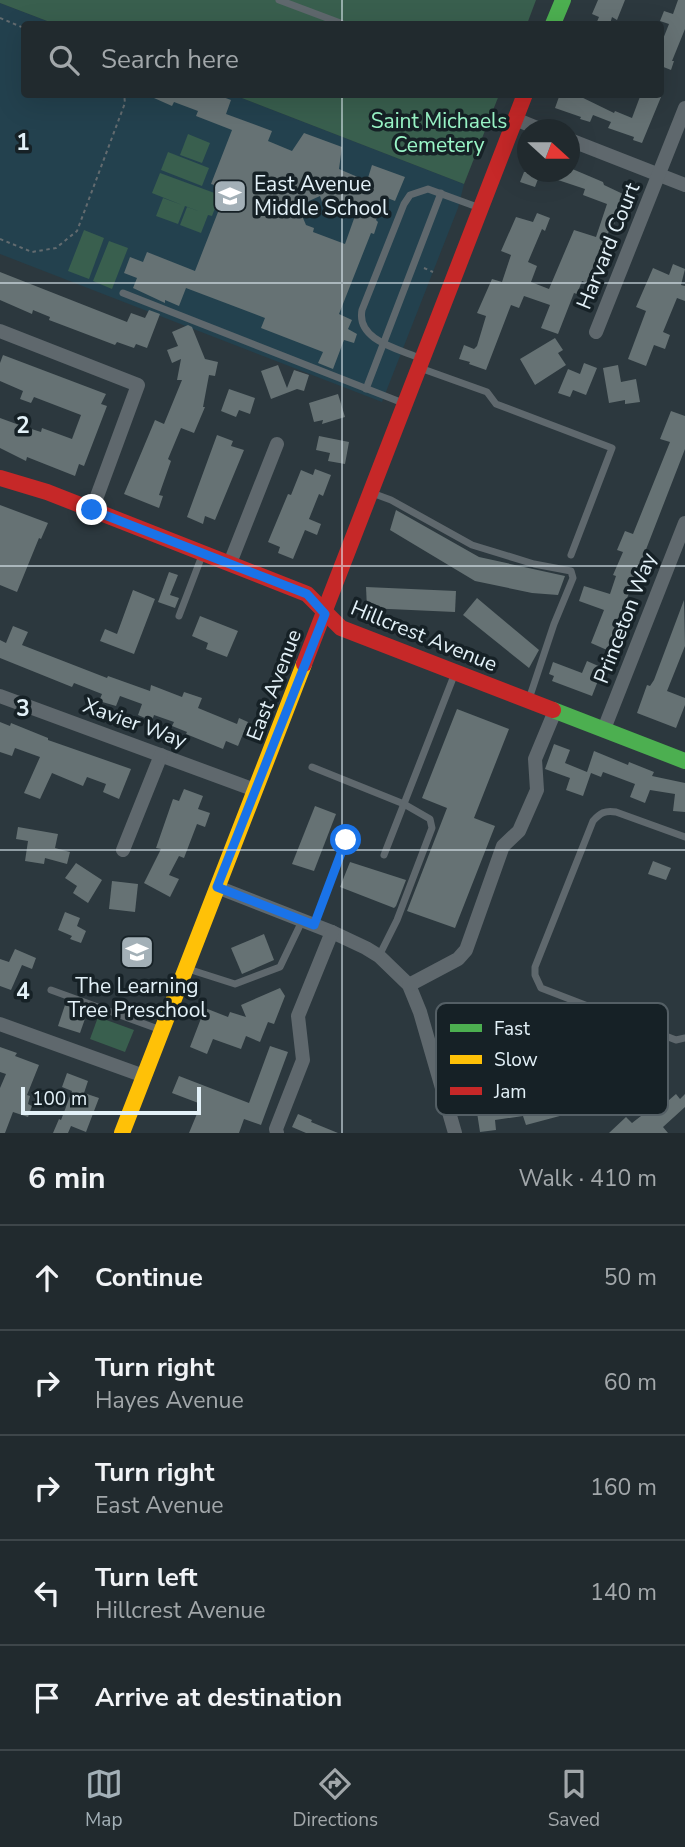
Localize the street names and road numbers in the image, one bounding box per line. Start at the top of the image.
street label: Harvard Court [570,178,646,314]
street label: Princeton Way [587,548,663,687]
street label: Hillcrest Avenue [347,594,501,678]
street label: East Avenue [240,625,308,745]
street label: Xavier Way [79,691,191,755]

